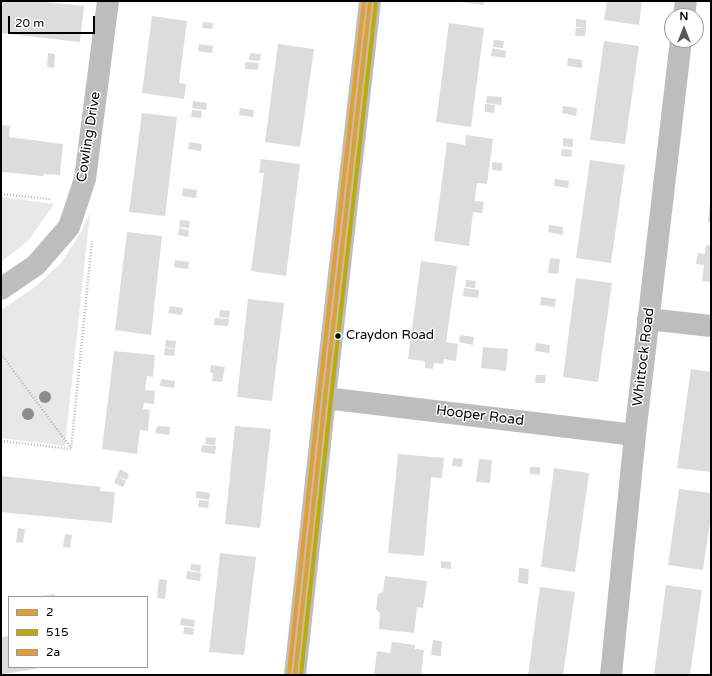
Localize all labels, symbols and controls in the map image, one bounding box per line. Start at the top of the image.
scale bar [10,8,97,34]
north arrow [664,8,704,48]
text: N [680,10,688,23]
text: 20 m [15,16,44,30]
street label: Cowling Drive [74,91,104,183]
street label: Whittock Road [630,307,658,407]
place label: Craydon Road [346,328,434,344]
marker: Craydon Road [333,331,343,341]
street label: Hooper Road [435,402,525,430]
legend [8,596,148,668]
text: 2 [46,605,54,619]
text: 515 [46,625,69,639]
text: 2a [46,645,60,659]

